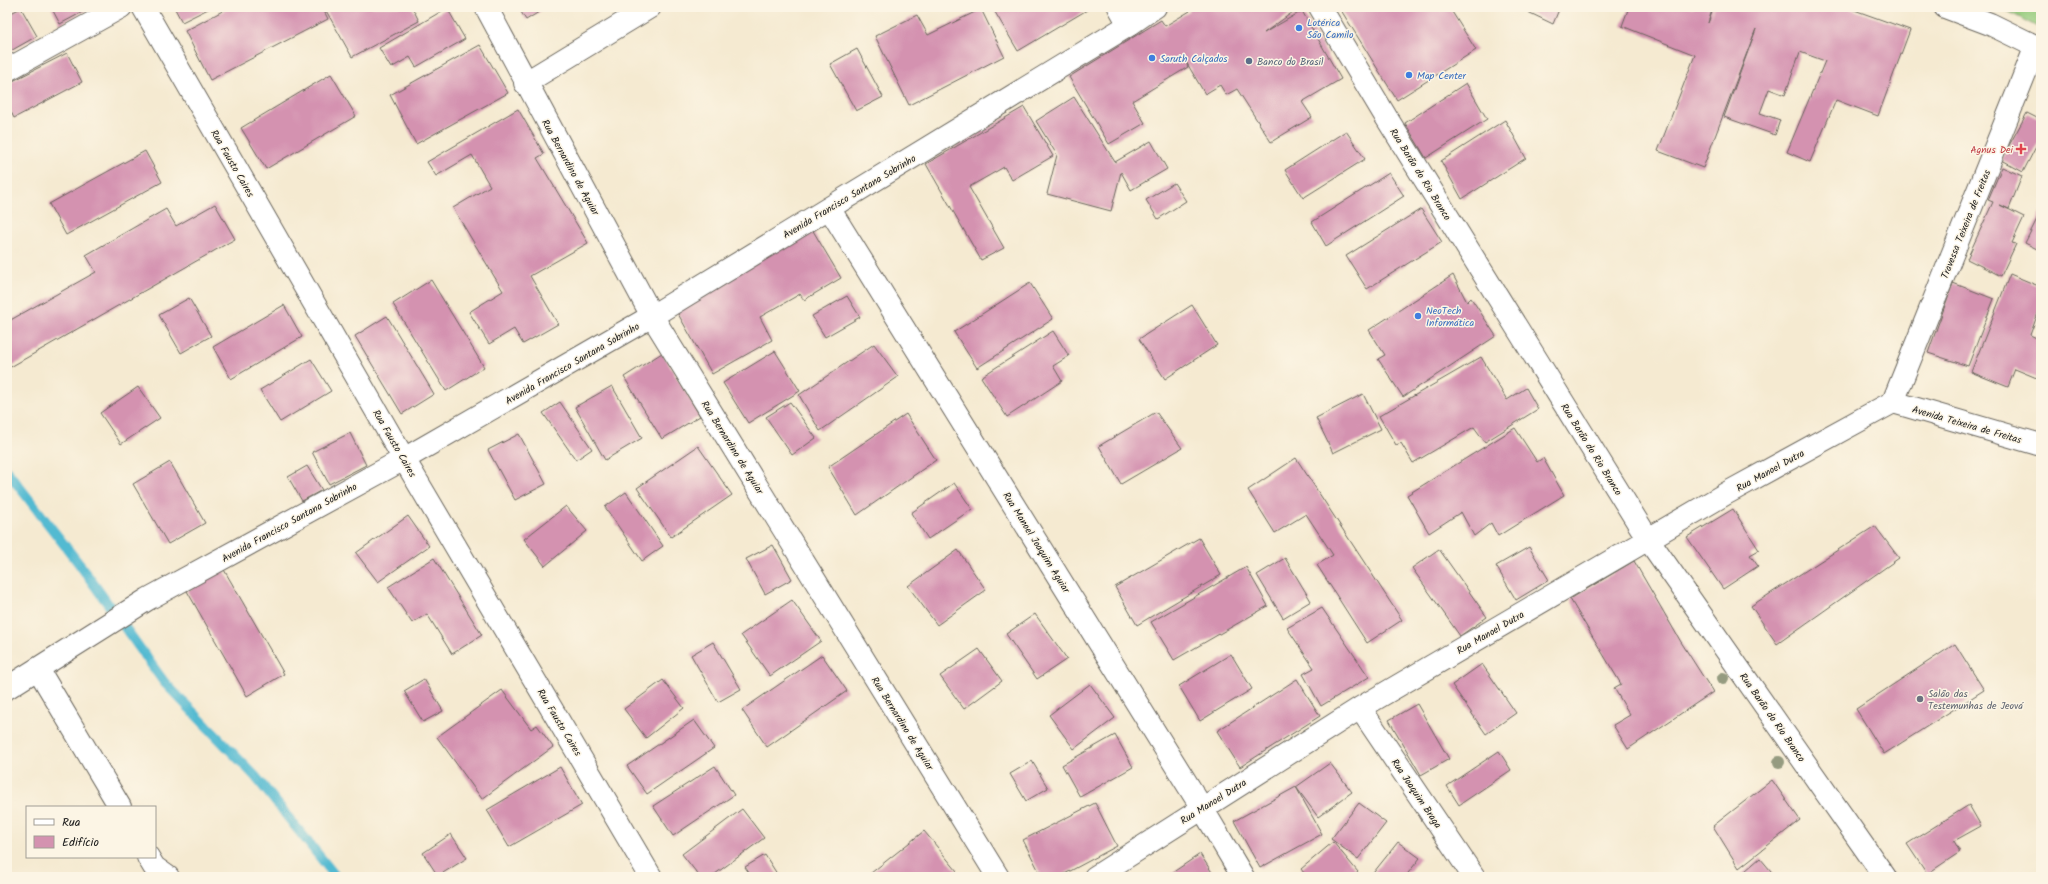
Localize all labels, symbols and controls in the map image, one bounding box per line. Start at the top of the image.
place label: Lotérica São Camilo [1307,15,1354,43]
marker: Lotérica São Camilo [1294,23,1304,33]
place label: Saruth Calçados [1160,51,1228,67]
marker: Saruth Calçados [1147,53,1157,63]
place label: Banco do Brasil [1257,54,1324,70]
marker: Banco do Brasil [1244,56,1254,66]
place label: Map Center [1417,68,1467,84]
marker: Map Center [1404,70,1414,80]
street label: Rua Bernardino de Aguiar [537,117,604,219]
street label: Rua Barão do Rio Branco [1385,125,1455,224]
street label: Rua Fausto Caires [206,127,258,201]
place label: Agnus Dei [1970,142,2014,158]
marker: Agnus Dei [2016,144,2026,154]
street label: Avenida Francisco Santana Sobrinho [780,150,920,243]
street label: Travessa Teixeira de Freitas [1937,167,1995,281]
place label: NeoTech Informática [1426,303,1474,331]
marker: NeoTech Informática [1413,311,1423,321]
street label: Avenida Francisco Santana Sobrinho [502,319,643,409]
street label: Rua Bernardino de Aguiar [697,398,768,498]
street label: Rua Barão do Rio Branco [1556,400,1626,499]
street label: Avenida Teixeira de Freitas [1910,402,2024,448]
street label: Rua Fausto Caires [368,407,420,481]
street label: Rua Manoel Dutra [1733,445,1808,496]
street label: Avenida Francisco Santana Sobrinho [219,479,361,567]
street label: Rua Manoel Joaquim Aguiar [998,489,1074,597]
street label: Rua Manoel Dutra [1454,607,1528,659]
street label: Rua Barão do Rio Branco [1735,670,1809,766]
street label: Rua Bernardino de Aguiar [867,674,938,774]
street label: Rua Fausto Caires [533,686,586,760]
place label: Salão das Testemunhas de Jeová [1928,686,2024,714]
marker: Salão das Testemunhas de Jeová [1915,694,1925,704]
street label: Rua Joaquim Braga [1387,756,1446,832]
street label: Rua Manoel Dutra [1177,775,1250,829]
legend [26,806,156,858]
text: Rua [62,813,81,832]
text: Edifício [62,833,99,852]

